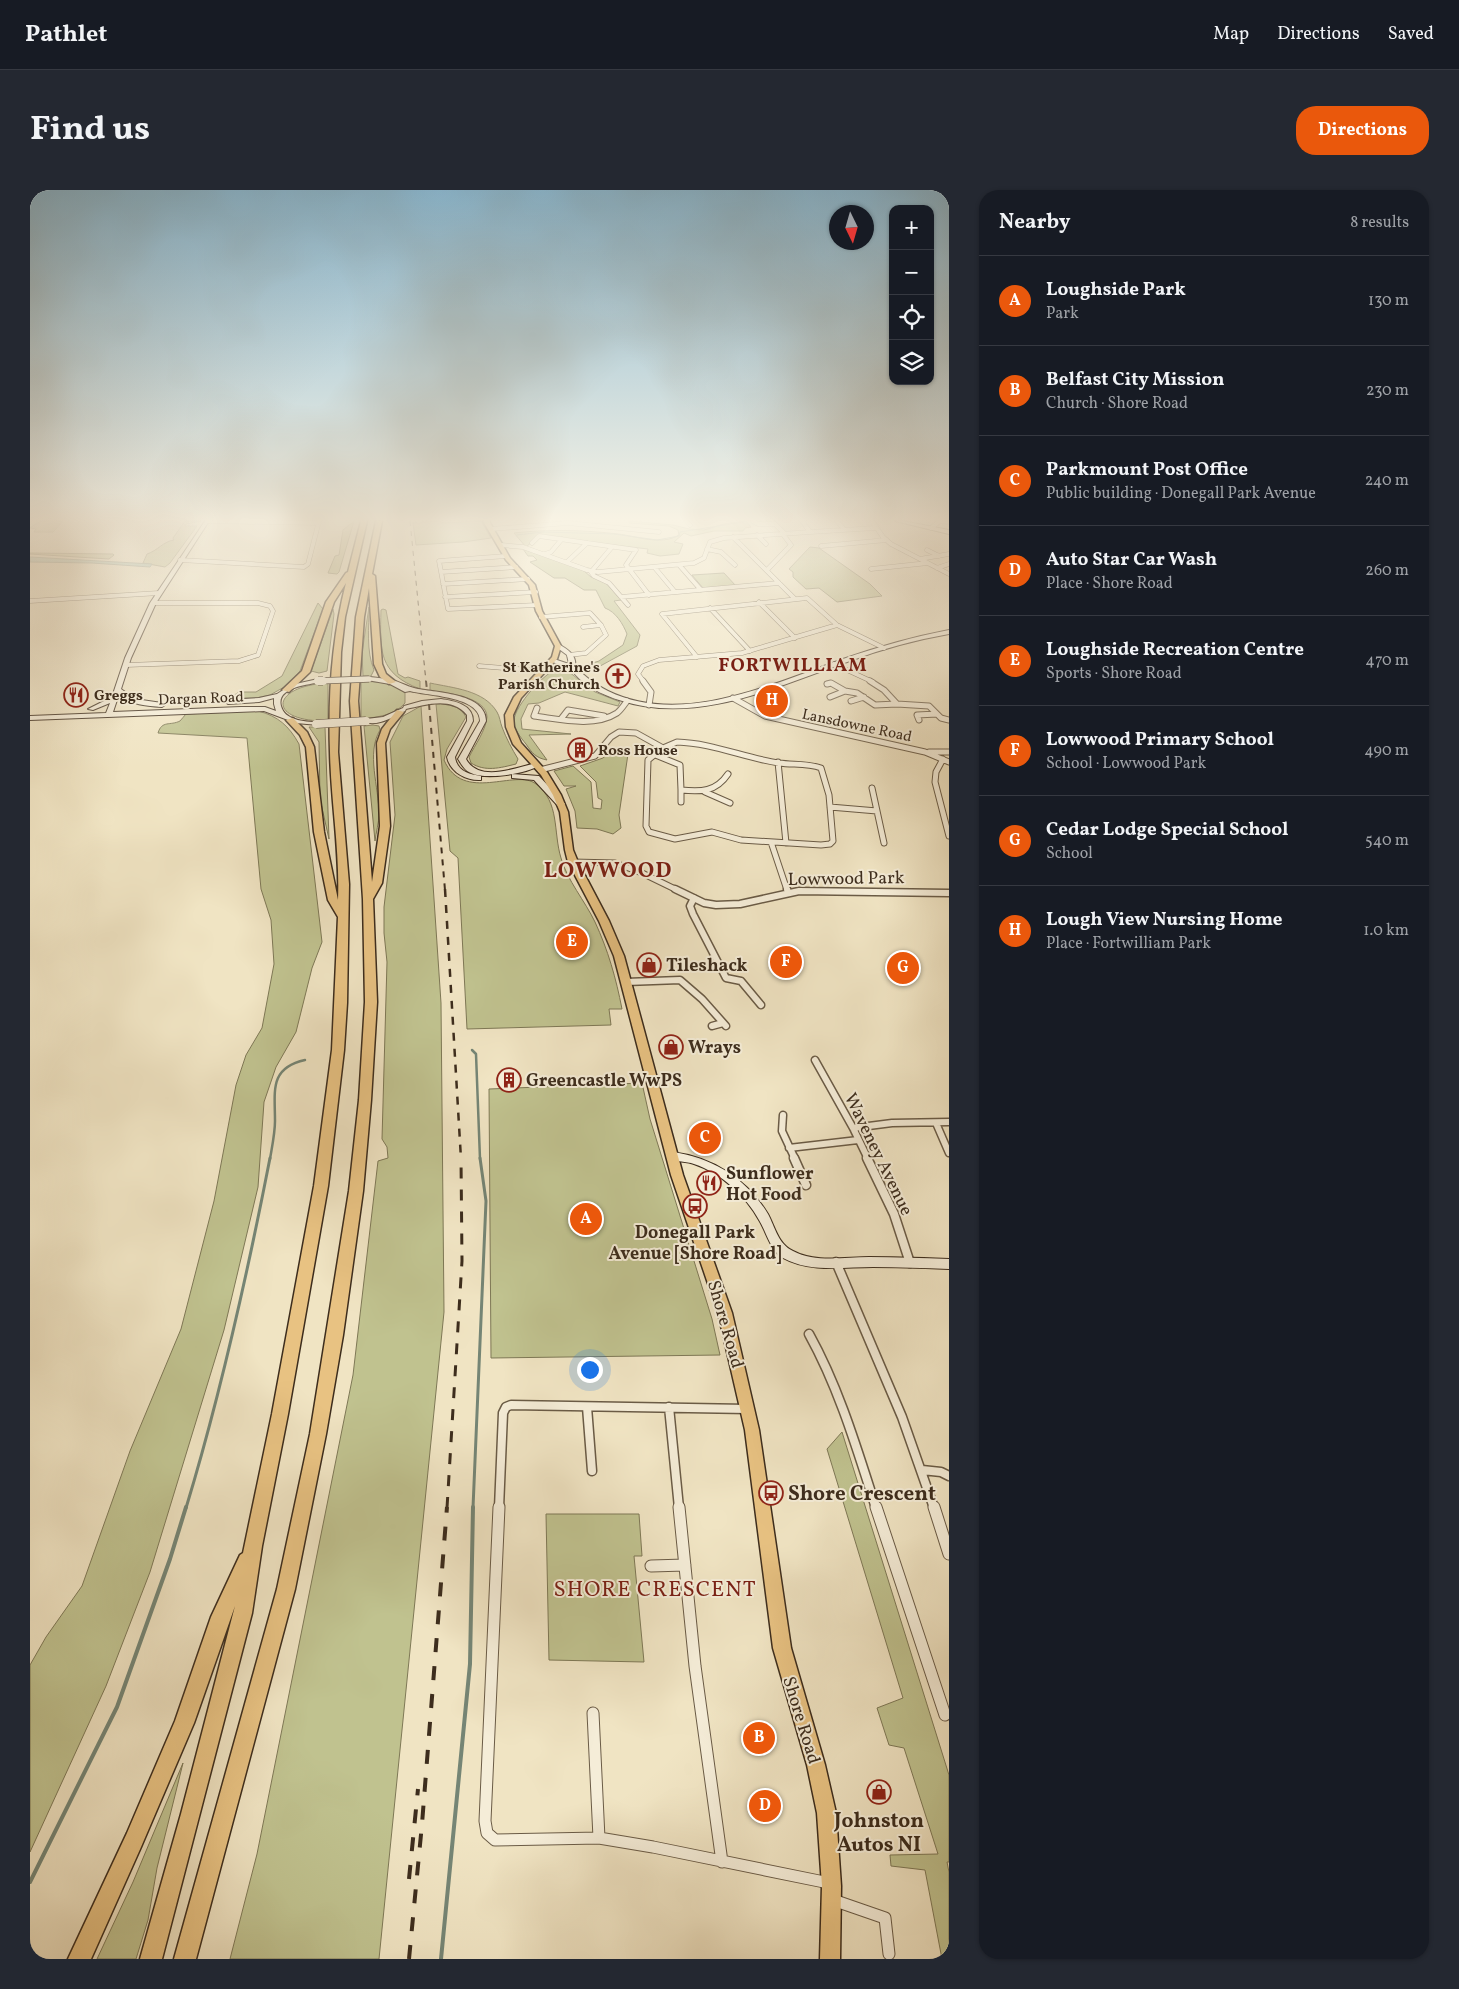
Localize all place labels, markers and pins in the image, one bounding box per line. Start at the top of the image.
place label: St Katherine's Parish Church [498,658,600,696]
church icon: St Katherine's Parish Church [605,663,631,689]
restaurant icon: Greggs [63,682,89,708]
pin: H [756,682,788,720]
place label: Greggs [94,686,143,707]
building icon: Ross House [567,737,593,763]
place label: Ross House [598,741,678,762]
pin: E [556,923,588,961]
pin: F [770,943,802,981]
pin: G [887,949,919,987]
shop icon: Tileshack [636,952,662,978]
place label: Tileshack [666,954,748,979]
shop icon: Wrays [658,1034,684,1060]
place label: Wrays [688,1036,741,1061]
building icon: Greencastle WwPS [496,1067,522,1093]
place label: Greencastle WwPS [526,1069,682,1094]
pin: C [689,1119,721,1157]
place label: Sunflower Hot Food [726,1162,814,1208]
restaurant icon: Sunflower Hot Food [696,1170,722,1196]
bus stop icon: Donegall Park Avenue [Shore Road] [682,1193,708,1219]
pin: A [570,1200,602,1238]
place label: Donegall Park Avenue [Shore Road] [609,1221,781,1267]
bus stop icon: Shore Crescent [758,1480,784,1506]
place label: Shore Crescent [788,1480,936,1509]
pin: B [743,1719,775,1757]
shop icon: Johnston Autos NI [866,1779,892,1805]
pin: D [749,1787,781,1825]
place label: Johnston Autos NI [833,1807,924,1860]

